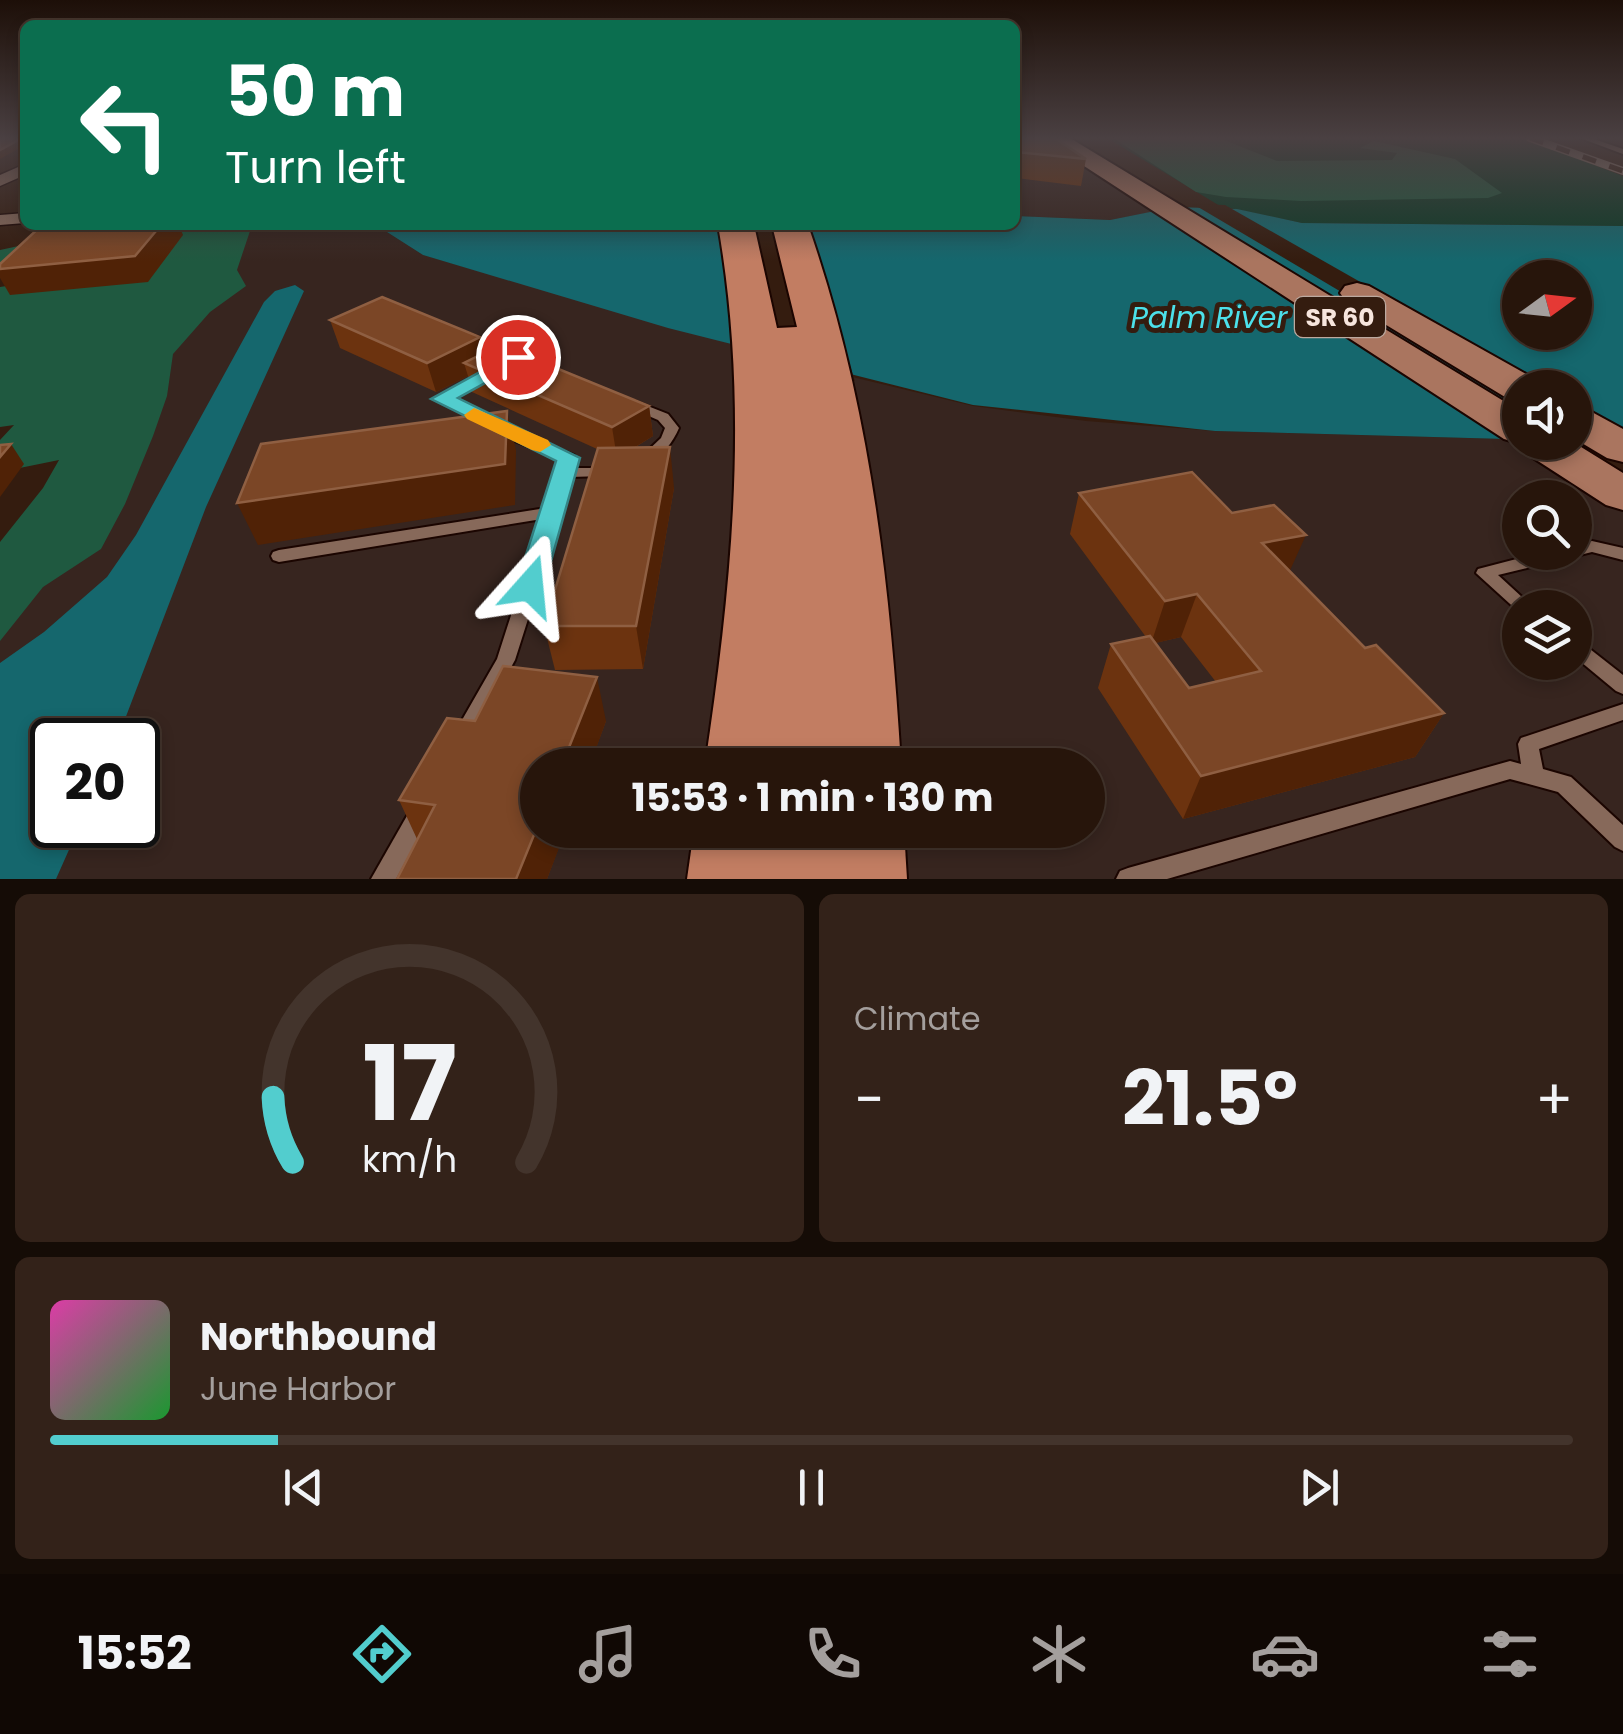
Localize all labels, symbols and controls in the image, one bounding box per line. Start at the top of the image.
text: 50 m [225,42,405,141]
icon: left [60,60,190,190]
text: Turn left [225,136,406,199]
north arrow [1502,260,1592,350]
map controls [1502,260,1592,680]
water label: Palm River [1130,296,1288,339]
road number: SR 60 [1295,297,1385,337]
pin [476,315,561,400]
icon: arrive [491,330,546,385]
button: sound [1502,370,1592,460]
button: search [1502,480,1592,570]
position arrow [478,534,582,638]
button: layers [1502,590,1592,680]
speed limit sign: 20 [30,718,160,848]
text: 15:53 · 1 min · 130 m [631,771,994,824]
text: Climate [854,996,981,1041]
text: 17 [362,1011,457,1156]
text: 21.5° [1122,1046,1298,1151]
text: − [854,1061,884,1138]
text: + [1535,1061,1573,1138]
text: km/h [362,1134,457,1185]
text: Northbound [200,1310,437,1363]
text: June Harbor [200,1366,396,1411]
icon: previous [276,1460,331,1515]
icon: pause [784,1460,839,1515]
icon: next [1292,1460,1347,1515]
icon: directions [347,1619,417,1689]
icon: music [573,1619,643,1689]
icon: phone [798,1619,868,1689]
icon: climate [1024,1619,1094,1689]
icon: car [1250,1619,1320,1689]
icon: filters [1475,1619,1545,1689]
text: 15:52 [78,1622,192,1685]

